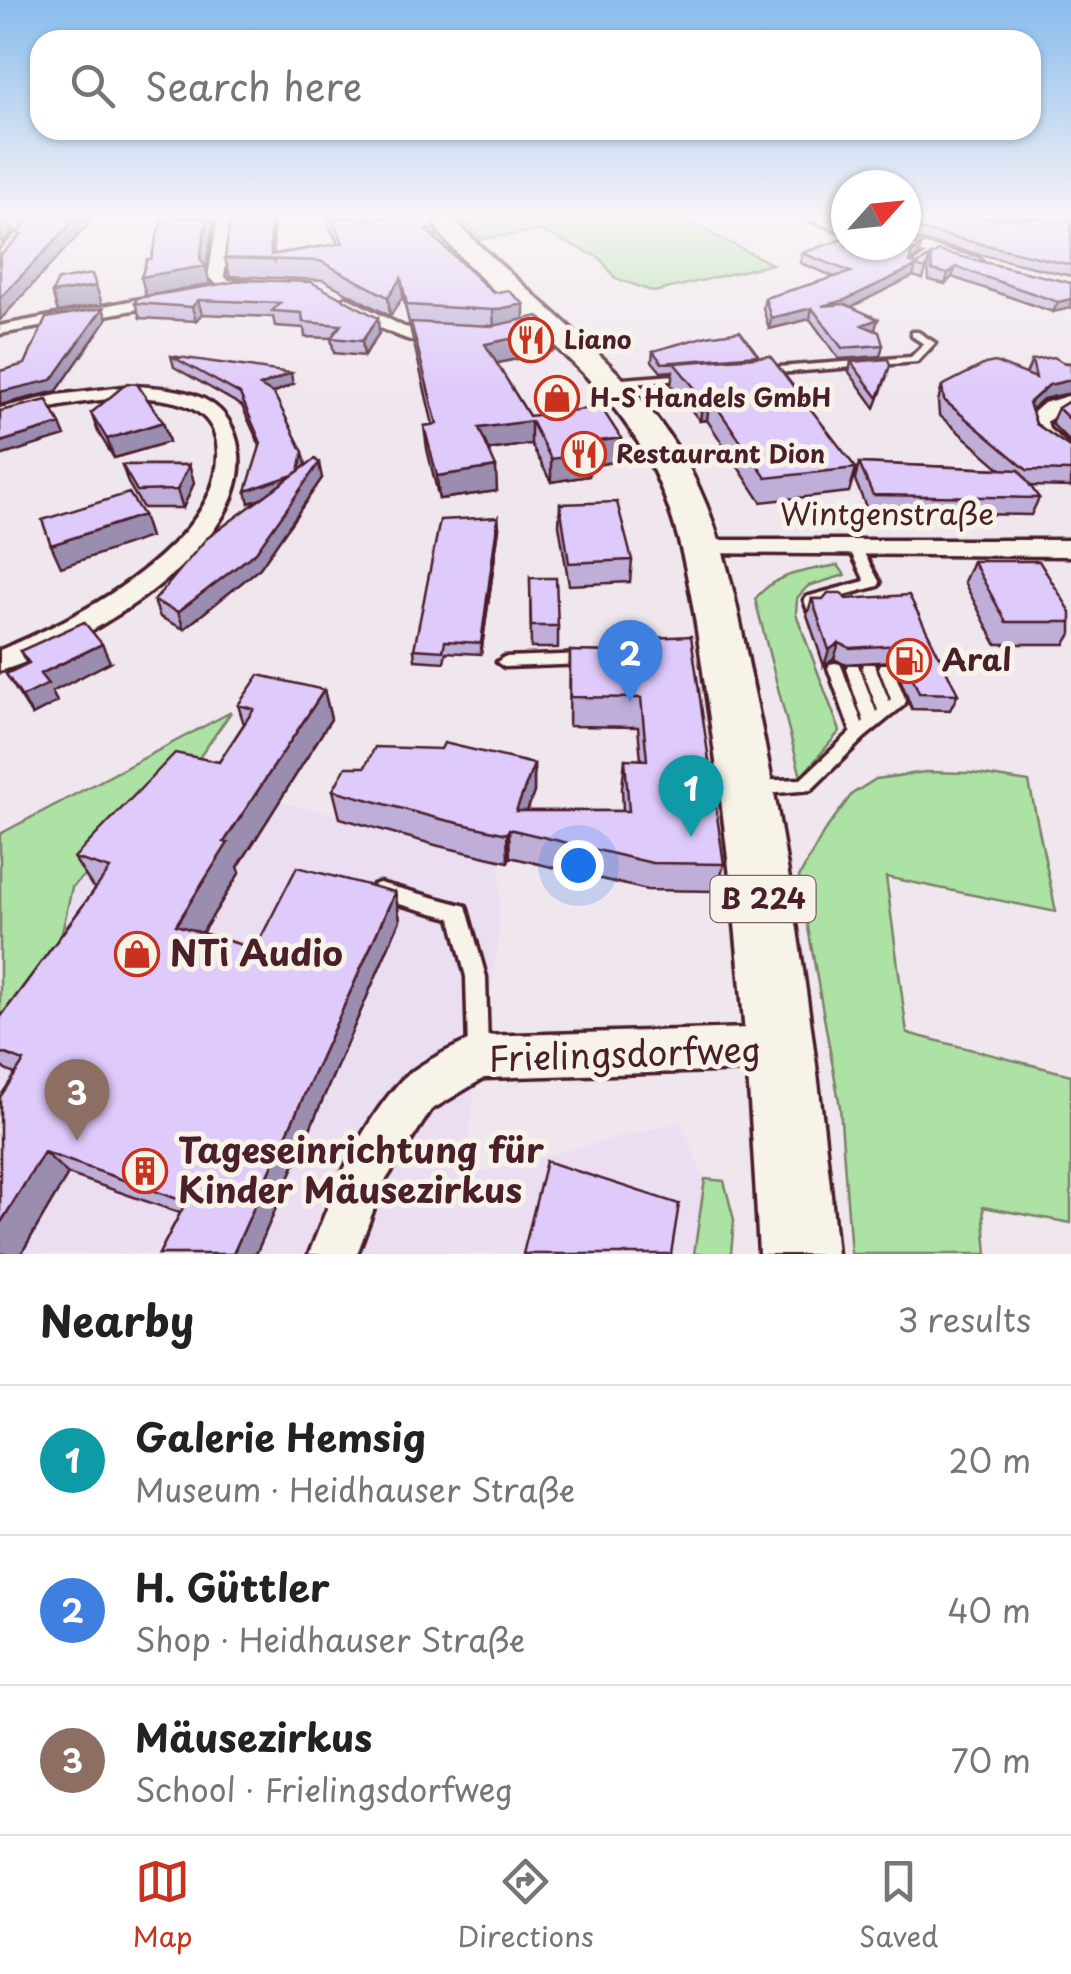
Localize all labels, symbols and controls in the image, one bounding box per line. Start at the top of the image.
search box [30,30,1041,140]
text: Search here [145,57,362,114]
icon: search [65,58,120,113]
north arrow [831,170,921,260]
restaurant icon: Liano [508,317,554,363]
place label: Liano [564,320,632,358]
shop icon: H-S Handels GmbH [534,375,580,421]
place label: H-S Handels GmbH [590,378,831,416]
restaurant icon: Restaurant Dion [561,431,607,477]
place label: Restaurant Dion [616,434,825,472]
street label: Wintgenstraße [780,490,994,535]
pin: 2 [598,620,662,702]
place label: Aral [942,636,1011,681]
fuel station icon: Aral [886,638,932,684]
pin: 1 [658,754,724,837]
your location [553,840,604,891]
road number: B 224 [710,876,816,922]
place label: NTi Audio [170,925,343,978]
shop icon: NTi Audio [114,931,160,977]
street label: Frielingsdorfweg [488,1021,762,1084]
pin: 3 [44,1058,110,1141]
place label: Tageseinrichtung für Kinder Mäusezirkus [178,1122,544,1215]
building icon: Tageseinrichtung für Kinder Mäusezirkus [122,1148,168,1194]
text: Nearby [40,1288,194,1351]
text: 3 results [897,1295,1031,1343]
text: Galerie Hemsig [135,1408,426,1465]
text: 1 [65,1436,80,1484]
text: 20 m [949,1436,1031,1484]
text: Museum · Heidhauser Straße [135,1465,575,1513]
text: H. Güttler [135,1558,330,1615]
text: 2 [61,1586,84,1634]
text: 40 m [947,1586,1031,1634]
text: Shop · Heidhauser Straße [135,1615,525,1663]
text: Mäusezirkus [135,1708,372,1765]
text: 3 [62,1736,83,1784]
text: 70 m [951,1736,1031,1784]
text: School · Frielingsdorfweg [135,1765,513,1813]
tab: Map [133,1854,192,1957]
tab: Directions [458,1854,594,1957]
tab: Saved [859,1854,938,1957]

